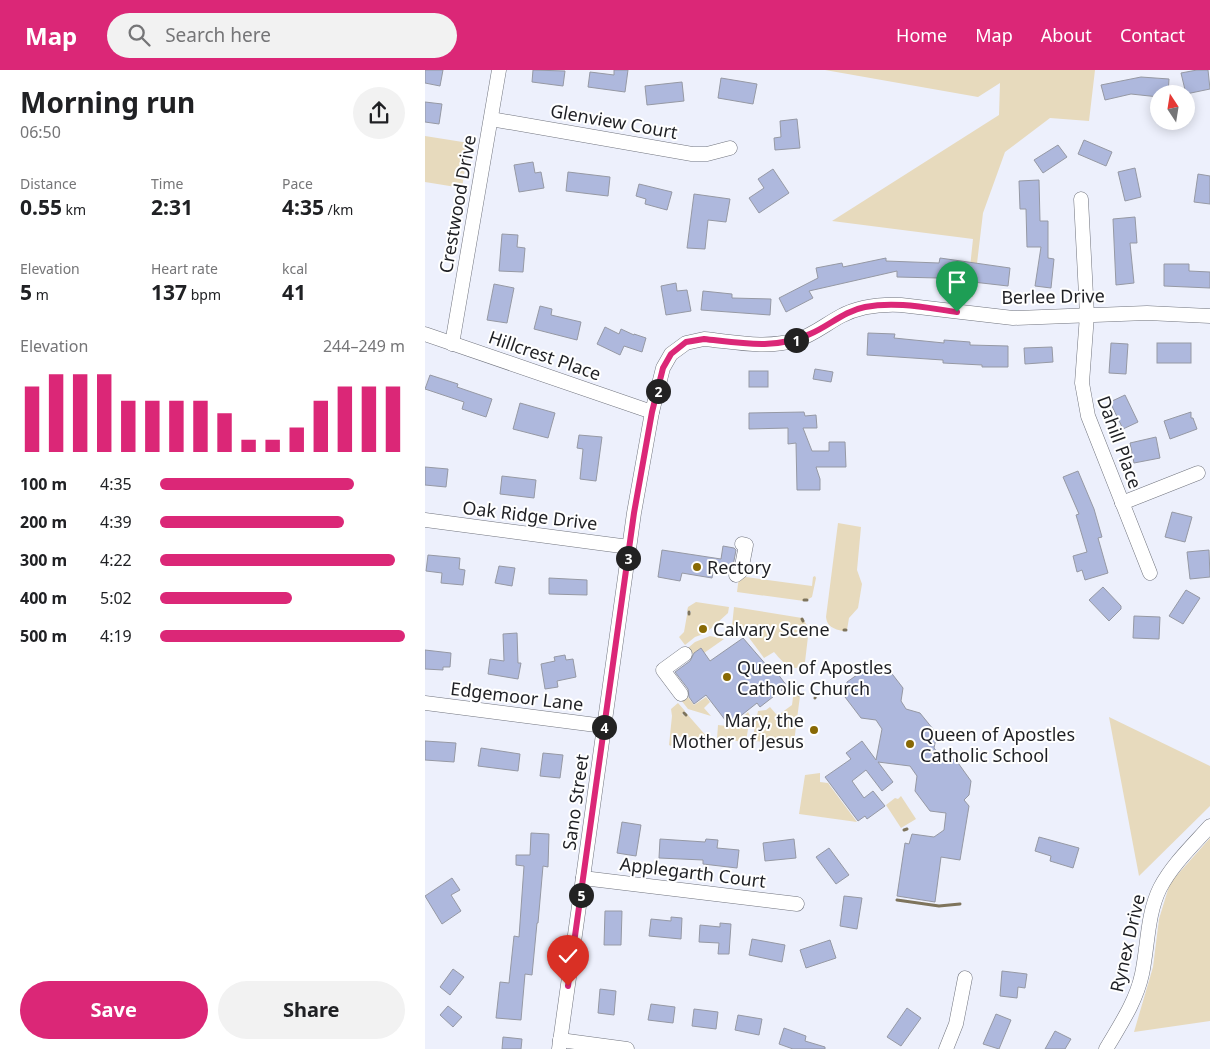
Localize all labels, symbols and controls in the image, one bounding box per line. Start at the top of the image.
search box [107,13,457,58]
text: Map [25,19,77,52]
icon: search [125,21,153,49]
text: Search here [165,22,271,48]
text: Home [896,23,947,47]
text: Map [975,23,1013,47]
text: About [1041,23,1092,47]
text: Contact [1120,23,1185,47]
text: Morning run [20,83,195,121]
north arrow [1150,85,1195,130]
map controls [1150,85,1195,130]
button: share [353,87,405,139]
street label: Glenview Court [549,98,680,144]
text: 06:50 [20,121,61,143]
street label: Crestwood Drive [433,133,481,275]
text: Distance [20,174,77,193]
text: Time [151,174,183,193]
text: Pace [282,174,313,193]
text: 0.55 [20,193,62,221]
text: 2:31 [151,193,193,221]
text: 4:35 [282,193,324,221]
text: km [62,200,86,219]
text: /km [324,200,353,219]
text: Elevation [20,259,80,278]
text: Heart rate [151,259,218,278]
text: kcal [282,259,308,278]
pin [936,261,978,312]
icon: arrive [943,268,971,296]
text: 5 [20,278,32,306]
text: 137 [151,278,187,306]
text: 41 [282,278,306,306]
street label: Berlee Drive [1001,283,1105,309]
text: m [32,285,49,304]
text: bpm [187,285,221,304]
street label: Hillcrest Place [486,325,604,385]
pin: 1 [783,328,809,352]
text: 1 [792,331,801,350]
text: Elevation [20,335,88,357]
text: 244–249 m [323,335,405,357]
pin: 2 [645,378,671,404]
text: 2 [654,382,663,401]
street label: Dahill Place [1092,392,1148,492]
text: 100 m [20,473,67,495]
text: 4:35 [100,473,132,495]
street label: Oak Ridge Drive [461,495,599,535]
text: 200 m [20,511,67,533]
text: 4:39 [100,511,132,533]
pin: 3 [615,546,641,570]
text: 300 m [20,549,67,571]
text: 4:22 [100,549,132,571]
text: 3 [624,549,633,568]
place label: Rectory [707,555,772,579]
marker: Rectory [691,561,703,573]
text: 400 m [20,587,67,609]
text: 5:02 [100,587,132,609]
place label: Calvary Scene [713,617,830,641]
marker: Calvary Scene [697,623,709,635]
text: 500 m [20,625,67,647]
text: 4:19 [100,625,132,647]
place label: Queen of Apostles Catholic Church [737,655,892,700]
marker: Queen of Apostles Catholic Church [721,671,733,683]
street label: Edgemoor Lane [449,676,585,716]
place label: Mary, the Mother of Jesus [672,708,804,753]
pin: 4 [591,714,617,740]
text: 4 [600,718,609,737]
place label: Queen of Apostles Catholic School [920,722,1075,767]
marker: Mary, the Mother of Jesus [808,724,820,736]
marker: Queen of Apostles Catholic School [904,738,916,750]
street label: Sano Street [556,752,594,852]
street label: Applegarth Court [619,851,768,893]
pin: 5 [569,882,593,908]
text: 5 [577,886,586,905]
street label: Rynex Drive [1104,892,1150,994]
pin [547,935,589,986]
icon: check [554,942,582,970]
button: Save [20,981,208,1039]
button: Share [218,981,405,1039]

